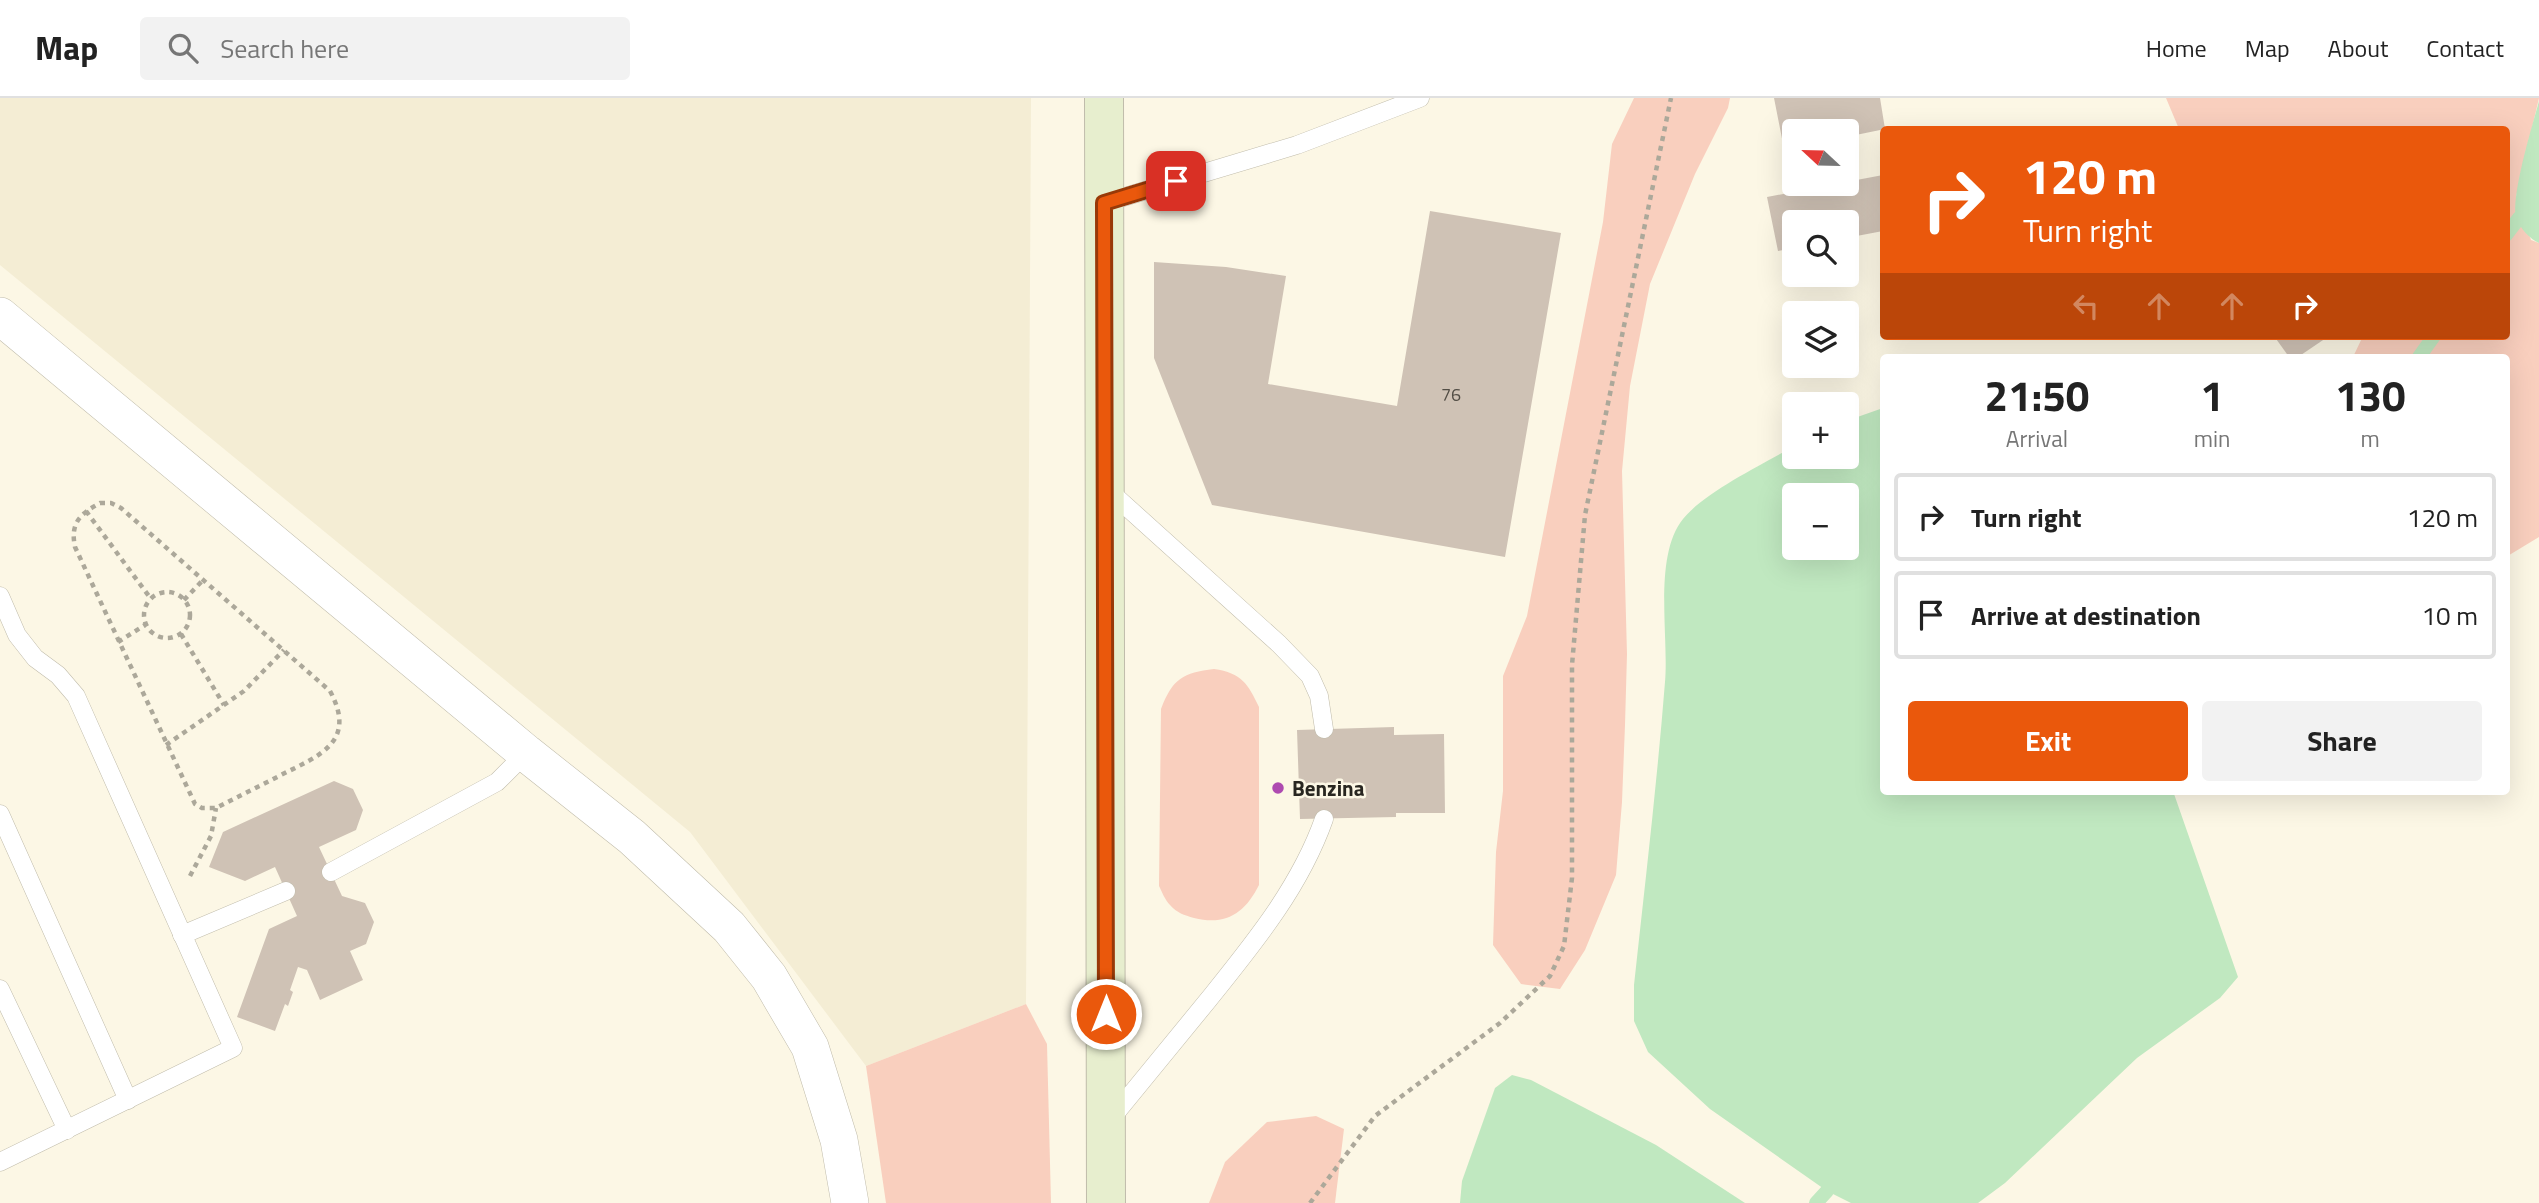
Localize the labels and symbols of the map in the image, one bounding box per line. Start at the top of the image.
north arrow [1782,119,1858,196]
pin [1146,151,1206,211]
house number: 76 [1441,381,1461,408]
place label: Benzina [1292,772,1365,804]
marker: Benzina [1270,780,1286,796]
position arrow [1069,977,1143,1051]

